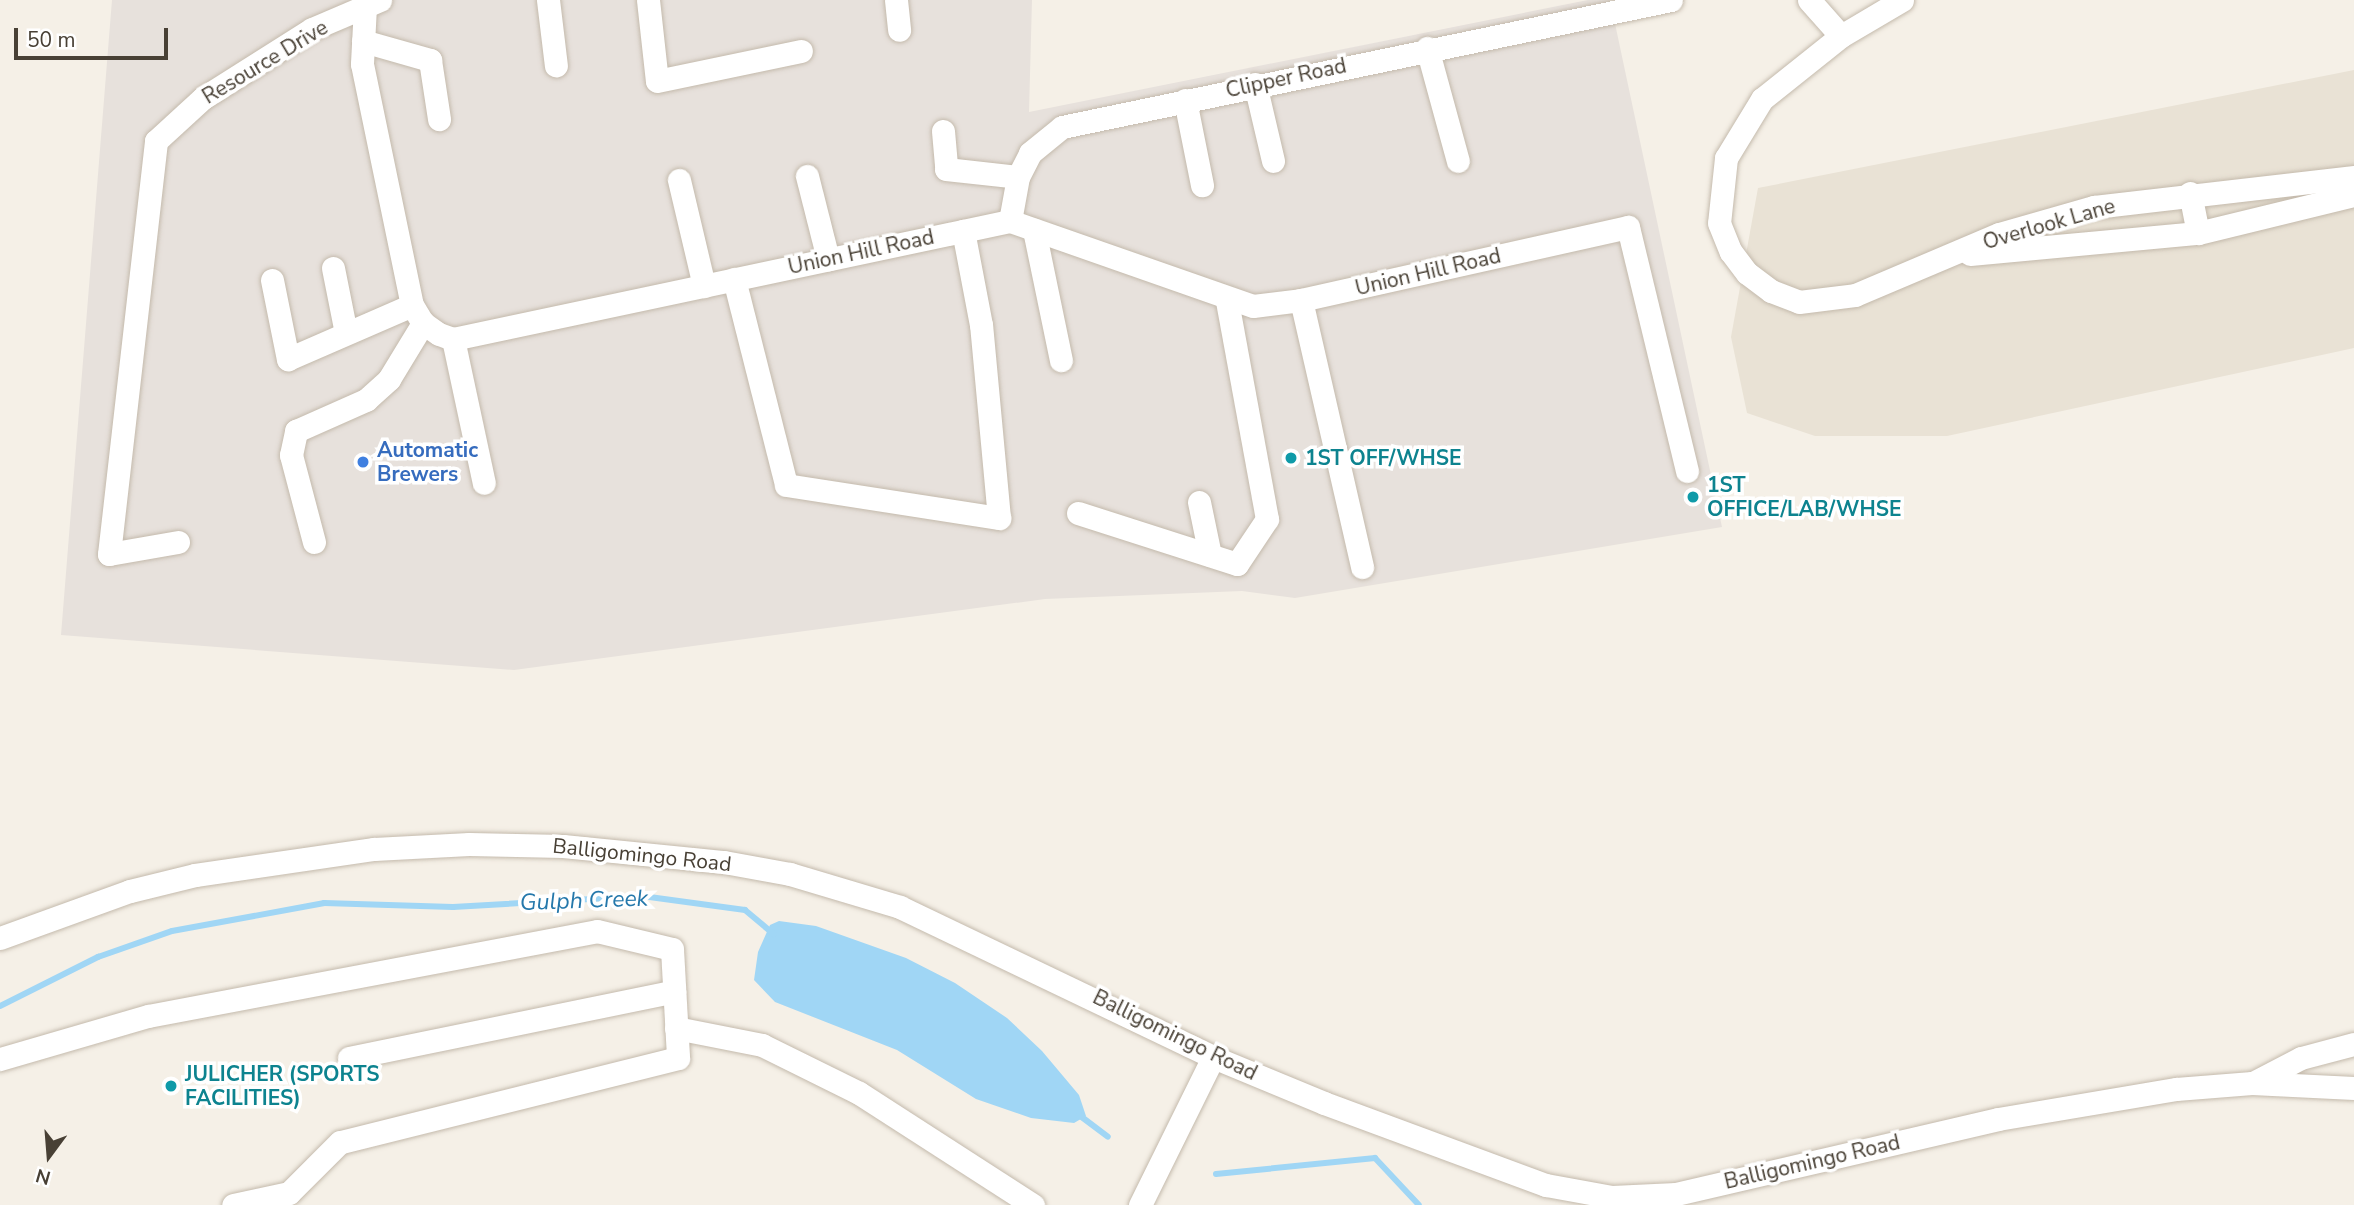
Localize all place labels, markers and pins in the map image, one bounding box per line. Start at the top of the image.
place label: Automatic Brewers [377,437,478,487]
place label: 1ST OFF/WHSE [1305,445,1462,471]
marker: 1ST OFF/WHSE [1283,450,1299,466]
marker: Automatic Brewers [355,454,371,470]
place label: 1ST OFFICE/LAB/WHSE [1707,472,1901,522]
marker: 1ST OFFICE/LAB/WHSE [1685,489,1701,505]
place label: JULICHER (SPORTS FACILITIES) [185,1061,379,1111]
marker: JULICHER (SPORTS FACILITIES) [163,1078,179,1094]

